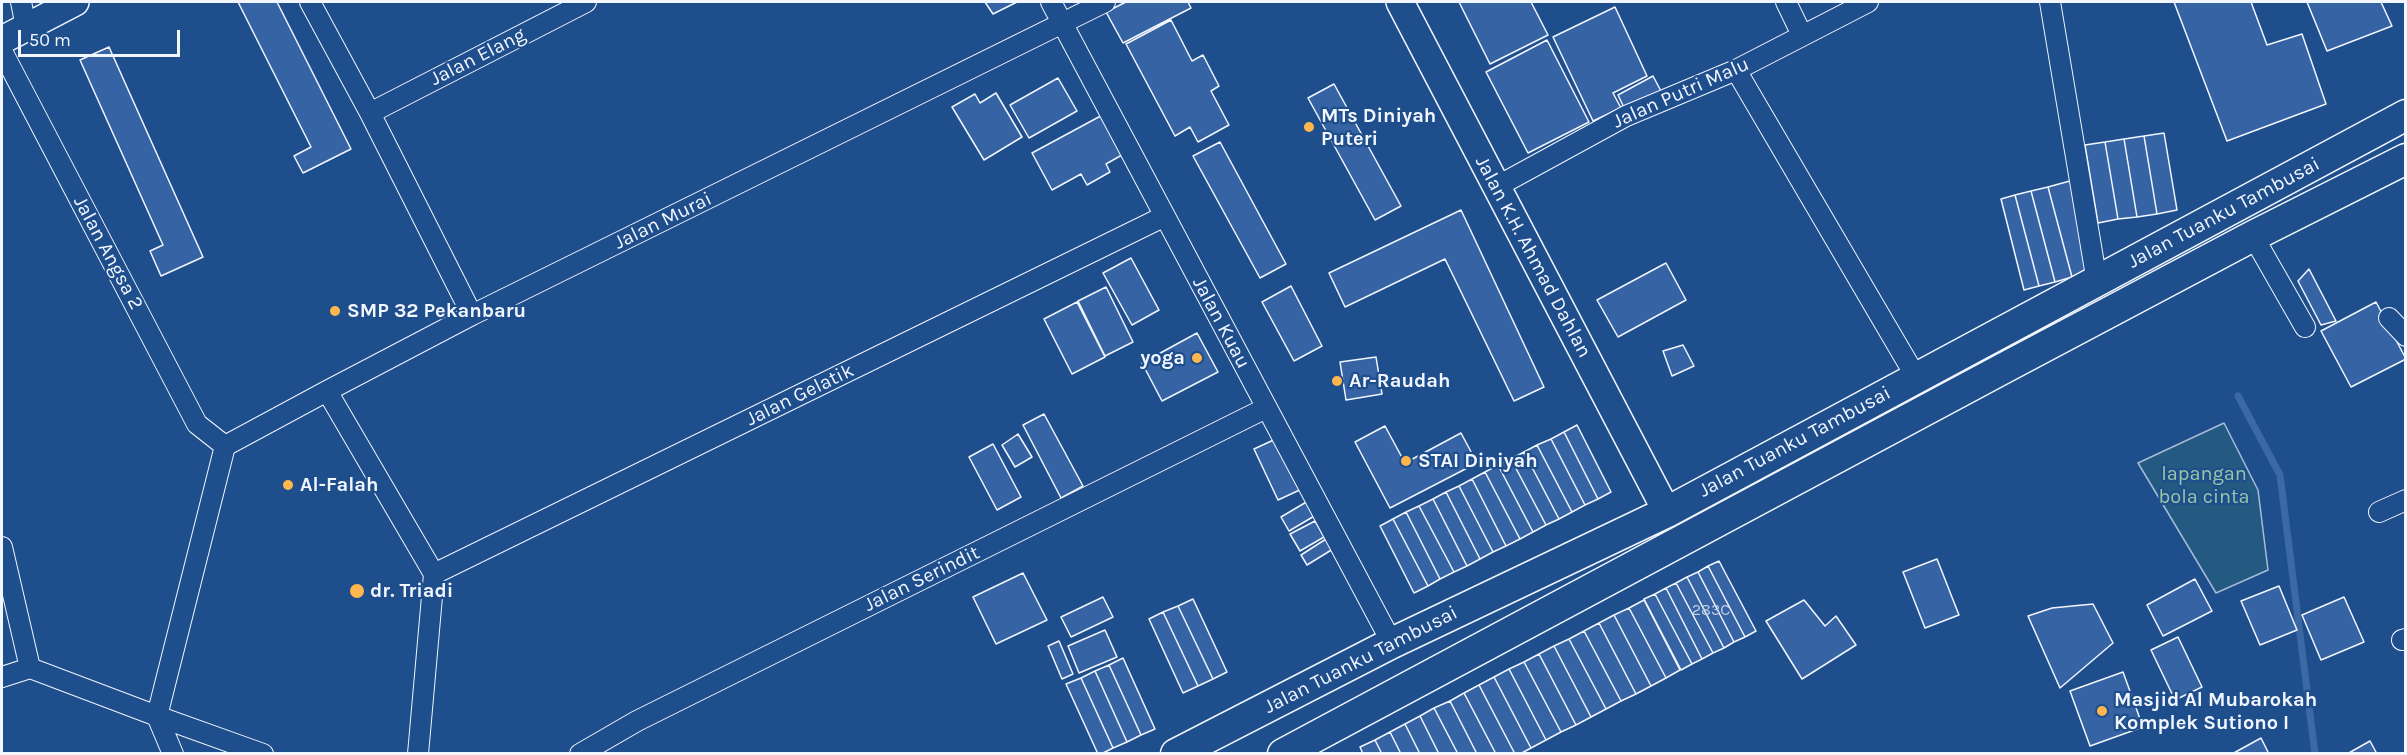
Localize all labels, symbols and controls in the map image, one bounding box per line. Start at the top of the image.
scale bar [21,18,183,56]
street label: Jalan Elang [426,23,530,91]
text: 50 m [29,29,71,51]
street label: Jalan Putri Malu [1609,52,1753,134]
place label: MTs Diniyah Puteri [1321,104,1436,151]
marker: MTs Diniyah Puteri [1302,120,1316,134]
street label: Jalan K.H. Ahmad Dahlan [1470,152,1596,362]
street label: Jalan Tuanku Tambusai [2124,152,2324,274]
street label: Jalan Murai [610,187,716,255]
street label: Jalan Angsa 2 [68,192,148,314]
street label: Jalan Kuau [1187,273,1255,373]
place label: SMP 32 Pekanbaru [347,299,526,323]
marker: SMP 32 Pekanbaru [328,304,342,318]
place label: yoga [1140,346,1185,370]
marker: yoga [1190,351,1204,365]
street label: Jalan Gelatik [742,359,858,431]
place label: Ar-Raudah [1349,369,1450,393]
marker: Ar-Raudah [1330,374,1344,388]
street label: Jalan Tuanku Tambusai [1695,381,1895,503]
place label: STAI Diniyah [1418,449,1538,473]
marker: STAI Diniyah [1399,454,1413,468]
park label: lapangan bola cinta [2158,462,2250,509]
place label: Al-Falah [300,473,378,497]
marker: Al-Falah [281,478,295,492]
street label: Jalan Serindit [860,541,984,617]
place label: dr. Triadi [370,579,453,603]
marker: dr. Triadi [348,582,366,600]
house number: 283C [1692,600,1730,620]
street label: Jalan Tuanku Tambusai [1260,601,1462,719]
place label: Masjid Al Mubarokah Komplek Sutiono I [2114,688,2317,735]
marker: Masjid Al Mubarokah Komplek Sutiono I [2095,704,2109,718]

